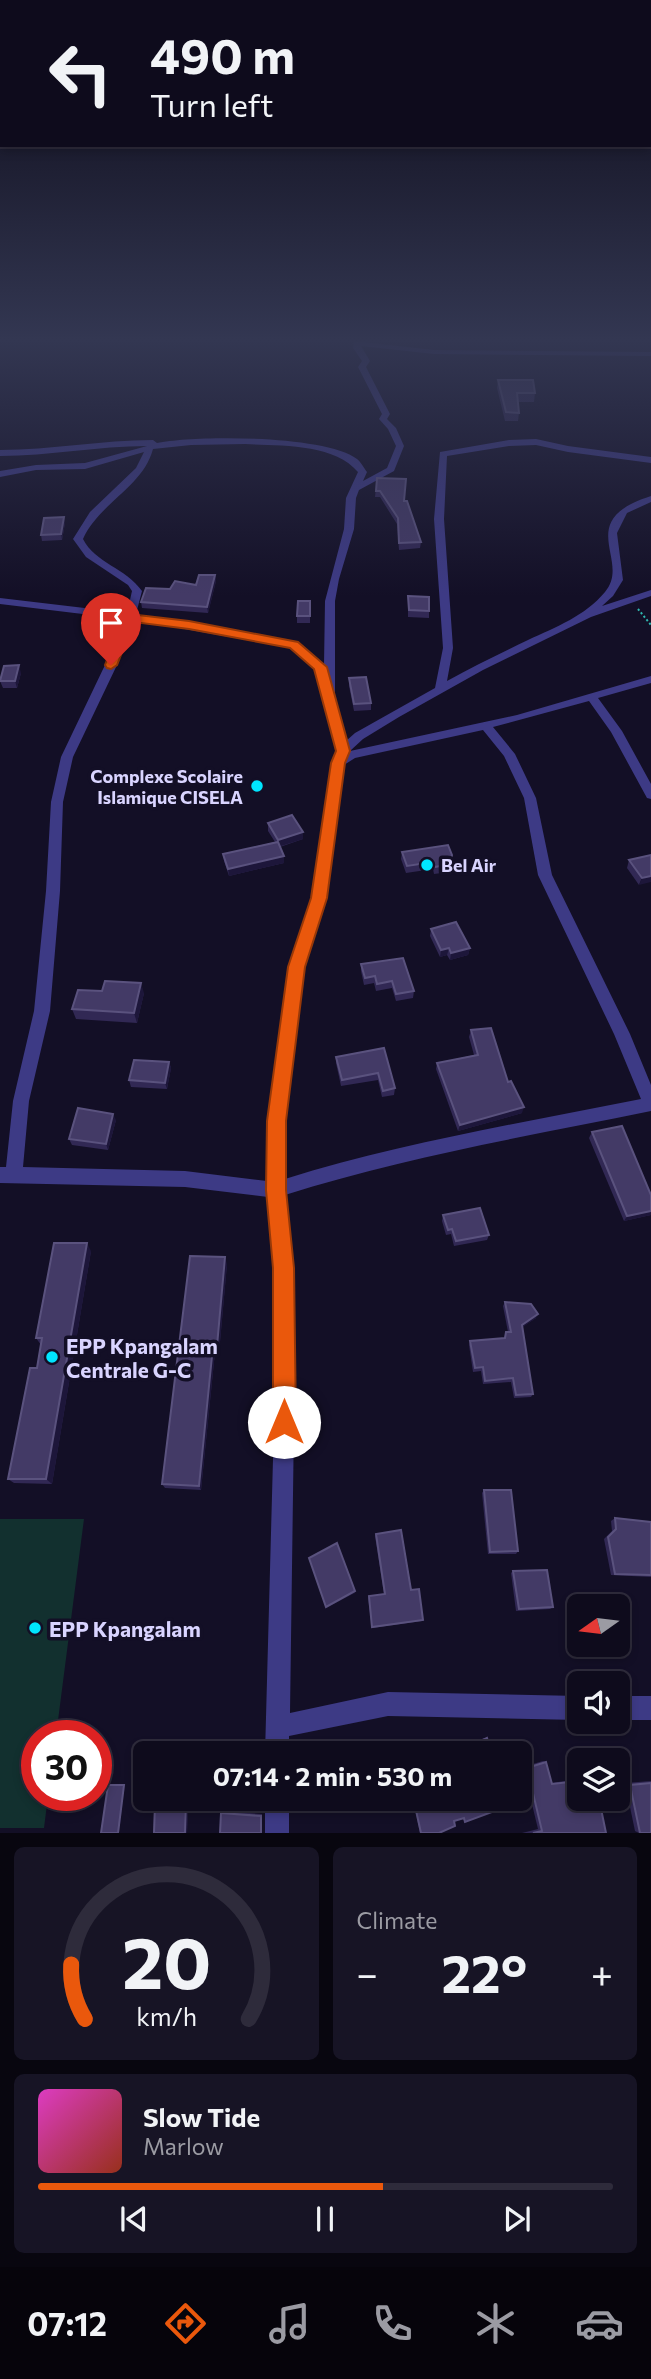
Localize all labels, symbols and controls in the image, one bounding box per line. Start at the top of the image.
text: 490 m [150,24,295,84]
icon: left [35,28,126,119]
text: Turn left [150,84,274,124]
pin [81,593,141,665]
icon: arrive [92,604,130,642]
place label: Complexe Scolaire Islamique CISELA [90,765,243,808]
marker: Complexe Scolaire Islamique CISELA [249,778,265,794]
place label: Bel Air [441,854,497,876]
marker: Bel Air [419,857,435,873]
place label: EPP Kpangalam Centrale G-C [66,1333,218,1382]
marker: EPP Kpangalam Centrale G-C [44,1349,60,1365]
position arrow [247,1385,321,1459]
north arrow [567,1594,630,1657]
map controls [567,1594,630,1811]
place label: EPP Kpangalam [49,1616,201,1641]
marker: EPP Kpangalam [27,1620,43,1636]
button: sound [567,1671,630,1734]
speed limit sign: 30 [21,1720,112,1811]
button: layers [567,1748,630,1811]
text: 07:14 · 2 min · 530 m [213,1760,452,1791]
text: Climate [357,1906,438,1934]
text: 20 [122,1916,211,2005]
text: 22° [442,1940,527,2004]
text: − [357,1949,378,1996]
text: + [591,1949,613,1996]
text: km/h [136,2001,197,2031]
text: Slow Tide [143,2101,260,2132]
text: Marlow [143,2132,224,2160]
icon: previous [115,2200,153,2238]
icon: pause [306,2200,344,2238]
icon: next [498,2200,536,2238]
icon: directions [161,2299,210,2348]
icon: music [265,2299,314,2348]
icon: phone [368,2299,417,2348]
icon: climate [471,2299,520,2348]
icon: car [575,2299,624,2348]
text: 07:12 [27,2303,107,2343]

